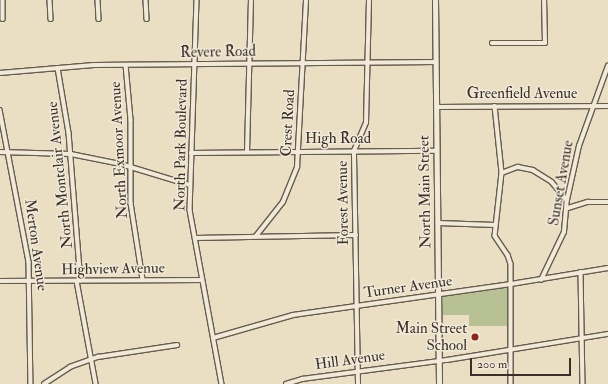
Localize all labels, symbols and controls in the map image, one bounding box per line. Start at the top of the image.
street label: Revere Road [180,42,256,62]
street label: North Park Boulevard [171,79,191,211]
street label: North Exmoor Avenue [106,81,132,219]
street label: Greenfield Avenue [467,85,577,103]
street label: Crest Road [277,89,299,157]
street label: North Montclair Avenue [43,101,77,249]
street label: High Road [305,130,371,148]
street label: North Main Street [415,135,435,249]
street label: Sunset Avenue [545,139,577,227]
street label: Forest Avenue [333,161,353,245]
street label: Merton Avenue [21,198,51,292]
street label: Highview Avenue [61,259,165,279]
street label: Turner Avenue [363,272,453,302]
place label: Main Street School [395,319,467,354]
marker: Main Street School [470,332,480,342]
street label: Hill Avenue [314,346,386,374]
scale bar [472,350,573,376]
text: 200 m [477,357,507,372]

